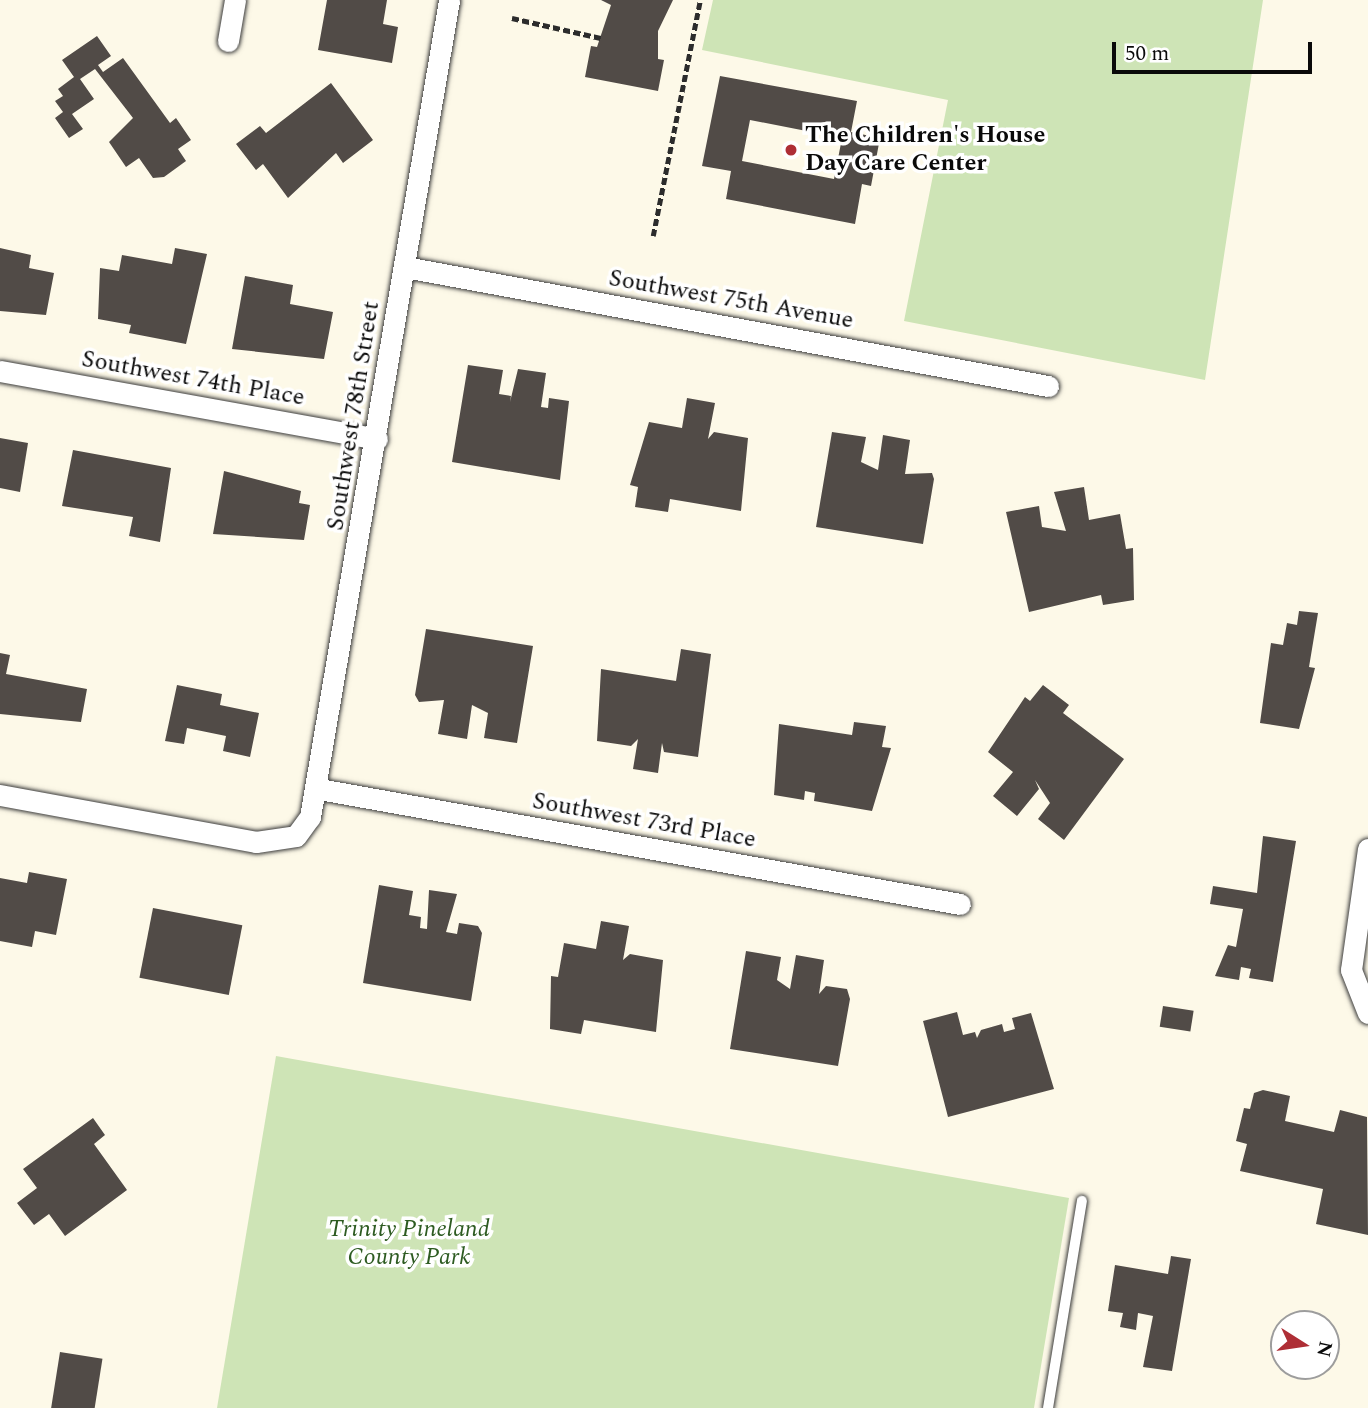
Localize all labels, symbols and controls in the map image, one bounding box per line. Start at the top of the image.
scale bar [1116,28,1316,72]
text: 50 m [1125,38,1169,70]
place label: The Children's House Day Care Center [805,122,1045,178]
marker: The Children's House Day Care Center [783,142,799,158]
street label: Southwest 75th Avenue [606,264,856,336]
street label: Southwest 78th Street [322,299,386,533]
street label: Southwest 74th Place [79,345,307,413]
street label: Southwest 73rd Place [530,787,758,855]
park label: Trinity Pineland County Park [328,1216,490,1272]
north arrow [1270,1310,1340,1380]
text: N [1308,1338,1340,1360]

